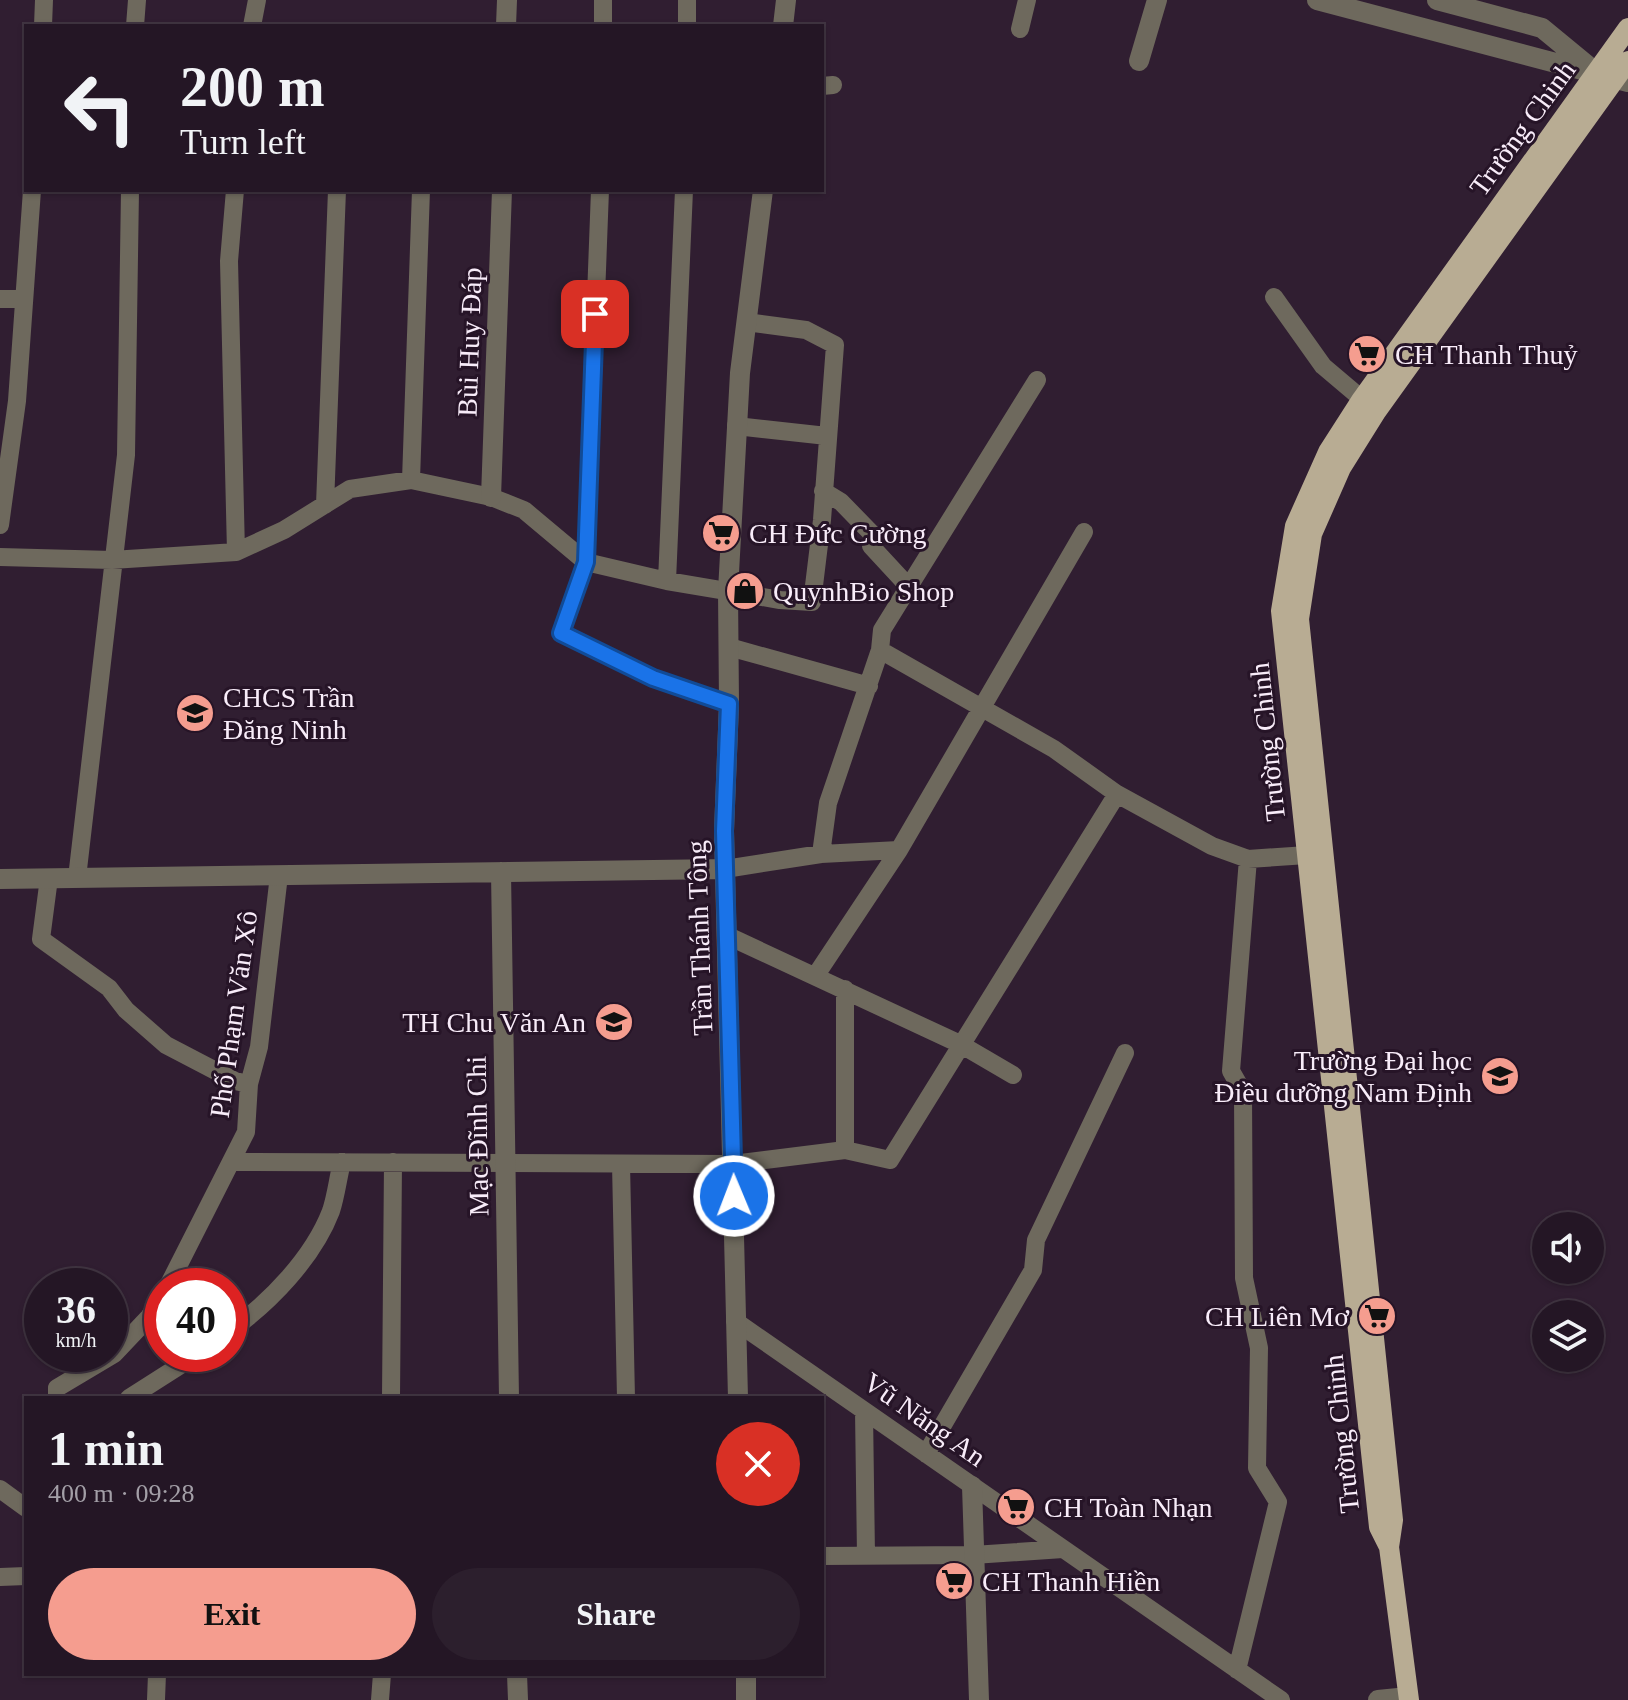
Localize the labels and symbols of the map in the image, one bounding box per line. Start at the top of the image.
street label: Trường Chinh [1463,55,1582,202]
street label: Bùi Huy Đáp [451,267,488,417]
pin [561,280,629,348]
supermarket icon: CH Thanh Thuỷ [1346,333,1388,375]
place label: CH Thanh Thuỷ [1395,339,1578,370]
supermarket icon: CH Đức Cường [700,512,742,554]
place label: CH Đức Cường [749,518,926,549]
shop icon: QuynhBio Shop [724,570,766,612]
place label: QuynhBio Shop [773,576,954,607]
street label: Trường Chinh [1244,661,1291,823]
place label: CHCS Trần Đăng Ninh [223,682,355,745]
school or university icon: CHCS Trần Đăng Ninh [174,692,216,734]
street label: Trần Thánh Tông [681,840,718,1036]
street label: Phố Phạm Văn Xô [204,909,263,1120]
school or university icon: TH Chu Văn An [593,1001,635,1043]
place label: TH Chu Văn An [402,1007,586,1038]
place label: Trường Đại học Điều dưỡng Nam Định [1214,1045,1472,1108]
street label: Mạc Đĩnh Chi [461,1055,494,1216]
school or university icon: Trường Đại học Điều dưỡng Nam Định [1479,1055,1521,1097]
position arrow [692,1154,776,1238]
speed limit sign: 40 [144,1268,248,1372]
supermarket icon: CH Liên Mơ [1356,1295,1398,1337]
place label: CH Liên Mơ [1205,1301,1350,1332]
street label: Trường Chinh [1318,1353,1365,1515]
street label: Vũ Năng An [858,1366,992,1473]
supermarket icon: CH Toàn Nhạn [995,1486,1037,1528]
place label: CH Toàn Nhạn [1044,1492,1213,1523]
supermarket icon: CH Thanh Hiền [933,1560,975,1602]
place label: CH Thanh Hiền [982,1566,1160,1597]

